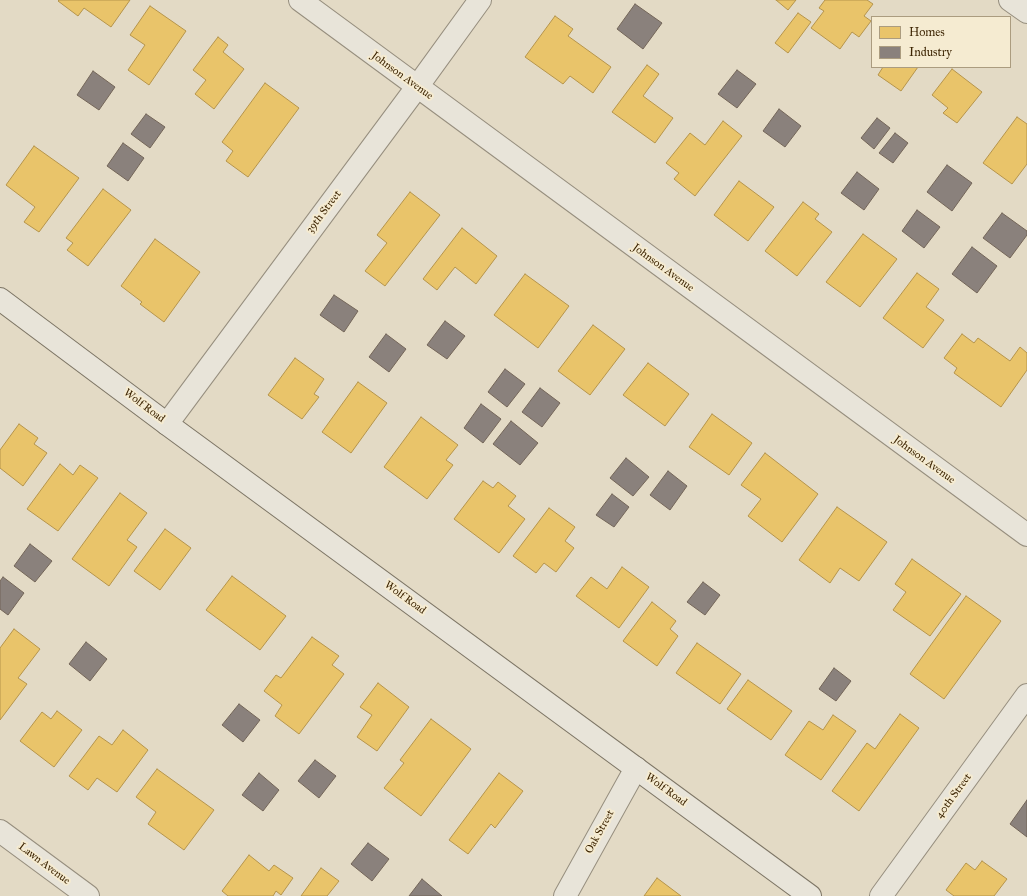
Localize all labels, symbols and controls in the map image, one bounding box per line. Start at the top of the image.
legend [871,16,1011,68]
text: Homes [909,25,945,39]
text: Industry [909,45,952,59]
street label: Johnson Avenue [369,49,435,103]
street label: 39th Street [304,188,344,236]
street label: Johnson Avenue [630,241,696,295]
street label: Wolf Road [121,386,167,426]
street label: Johnson Avenue [891,433,957,487]
street label: Wolf Road [382,579,428,617]
street label: Wolf Road [643,771,689,809]
street label: 40th Street [933,771,975,821]
street label: Oak Street [583,808,617,856]
street label: Lawn Avenue [16,840,72,888]

